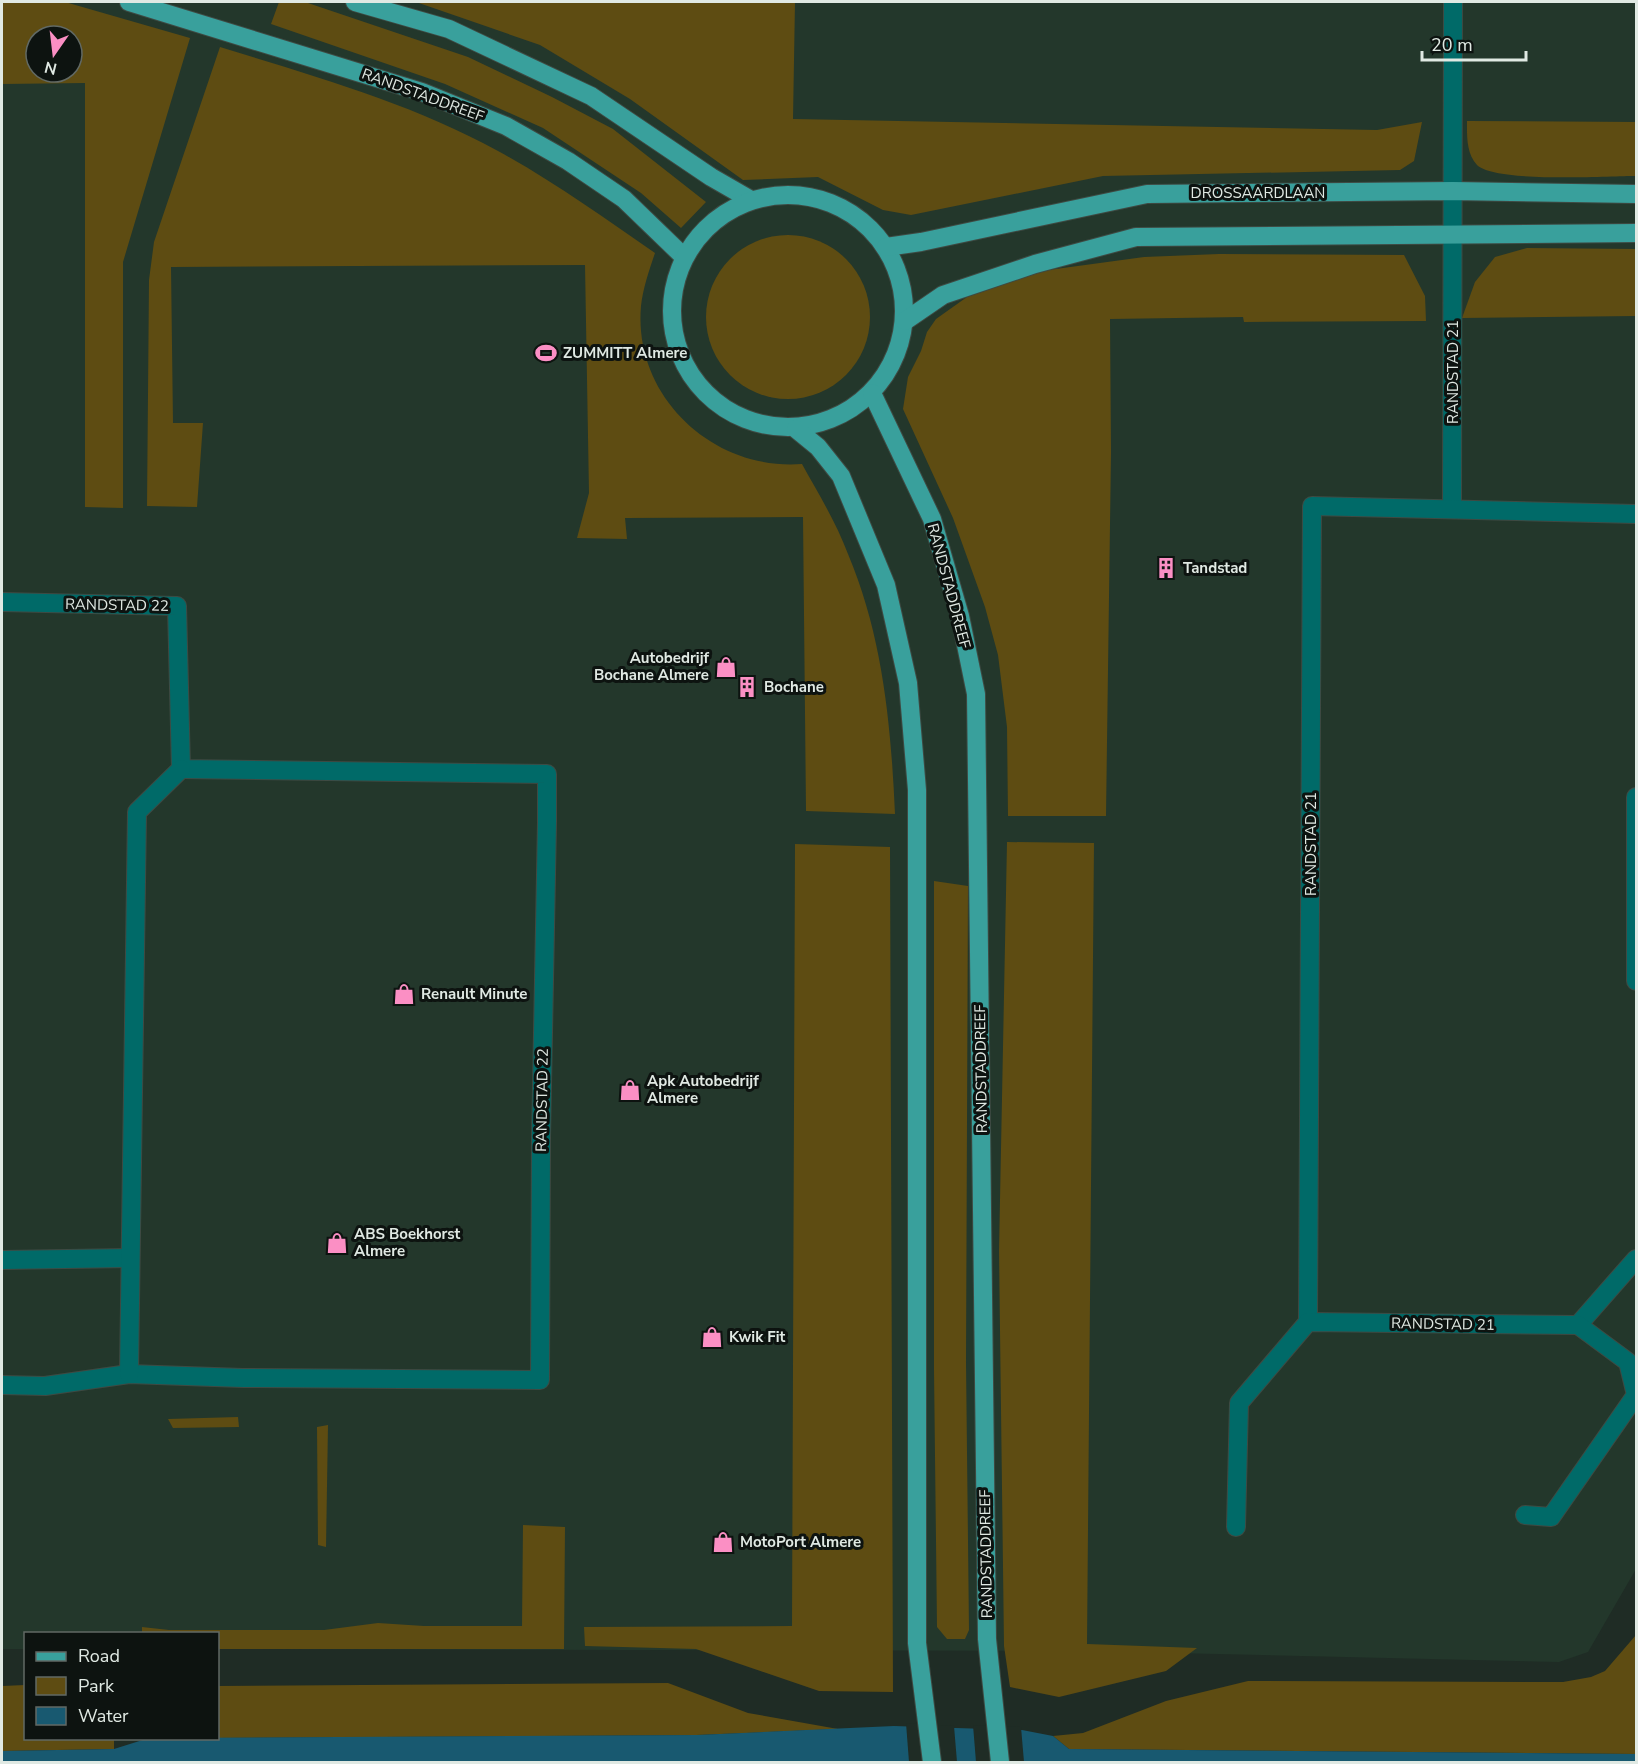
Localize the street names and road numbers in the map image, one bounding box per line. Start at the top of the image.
street label: RANDSTADDREEF [359,64,487,126]
street label: DROSSAARDLAAN [1191,183,1325,203]
street label: RANDSTAD 21 [1443,320,1463,424]
street label: RANDSTADDREEF [923,521,975,651]
street label: RANDSTAD 22 [65,594,169,616]
street label: RANDSTAD 21 [1301,792,1321,896]
street label: RANDSTADDREEF [970,1004,992,1134]
street label: RANDSTAD 22 [531,1048,553,1152]
street label: RANDSTAD 21 [1391,1313,1495,1335]
street label: RANDSTADDREEF [975,1489,997,1619]

